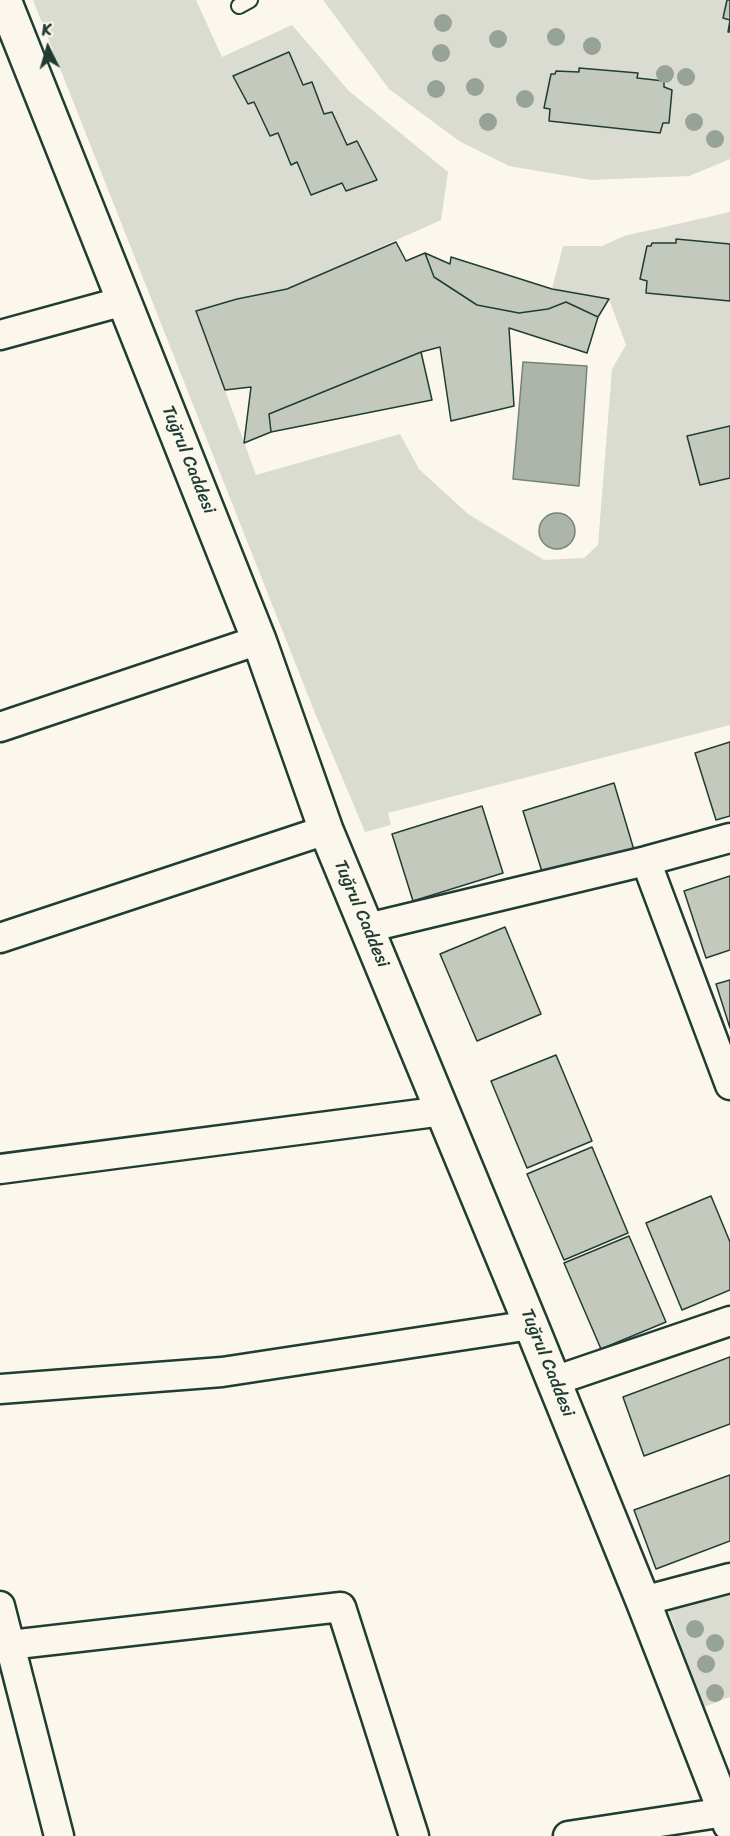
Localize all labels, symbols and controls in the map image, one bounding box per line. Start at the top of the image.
text: K [40,15,52,44]
north arrow [18,18,78,78]
street label: Tuğrul Caddesi [156,403,220,517]
street label: Tuğrul Caddesi [329,857,393,971]
street label: Tuğrul Caddesi [515,1306,579,1420]

